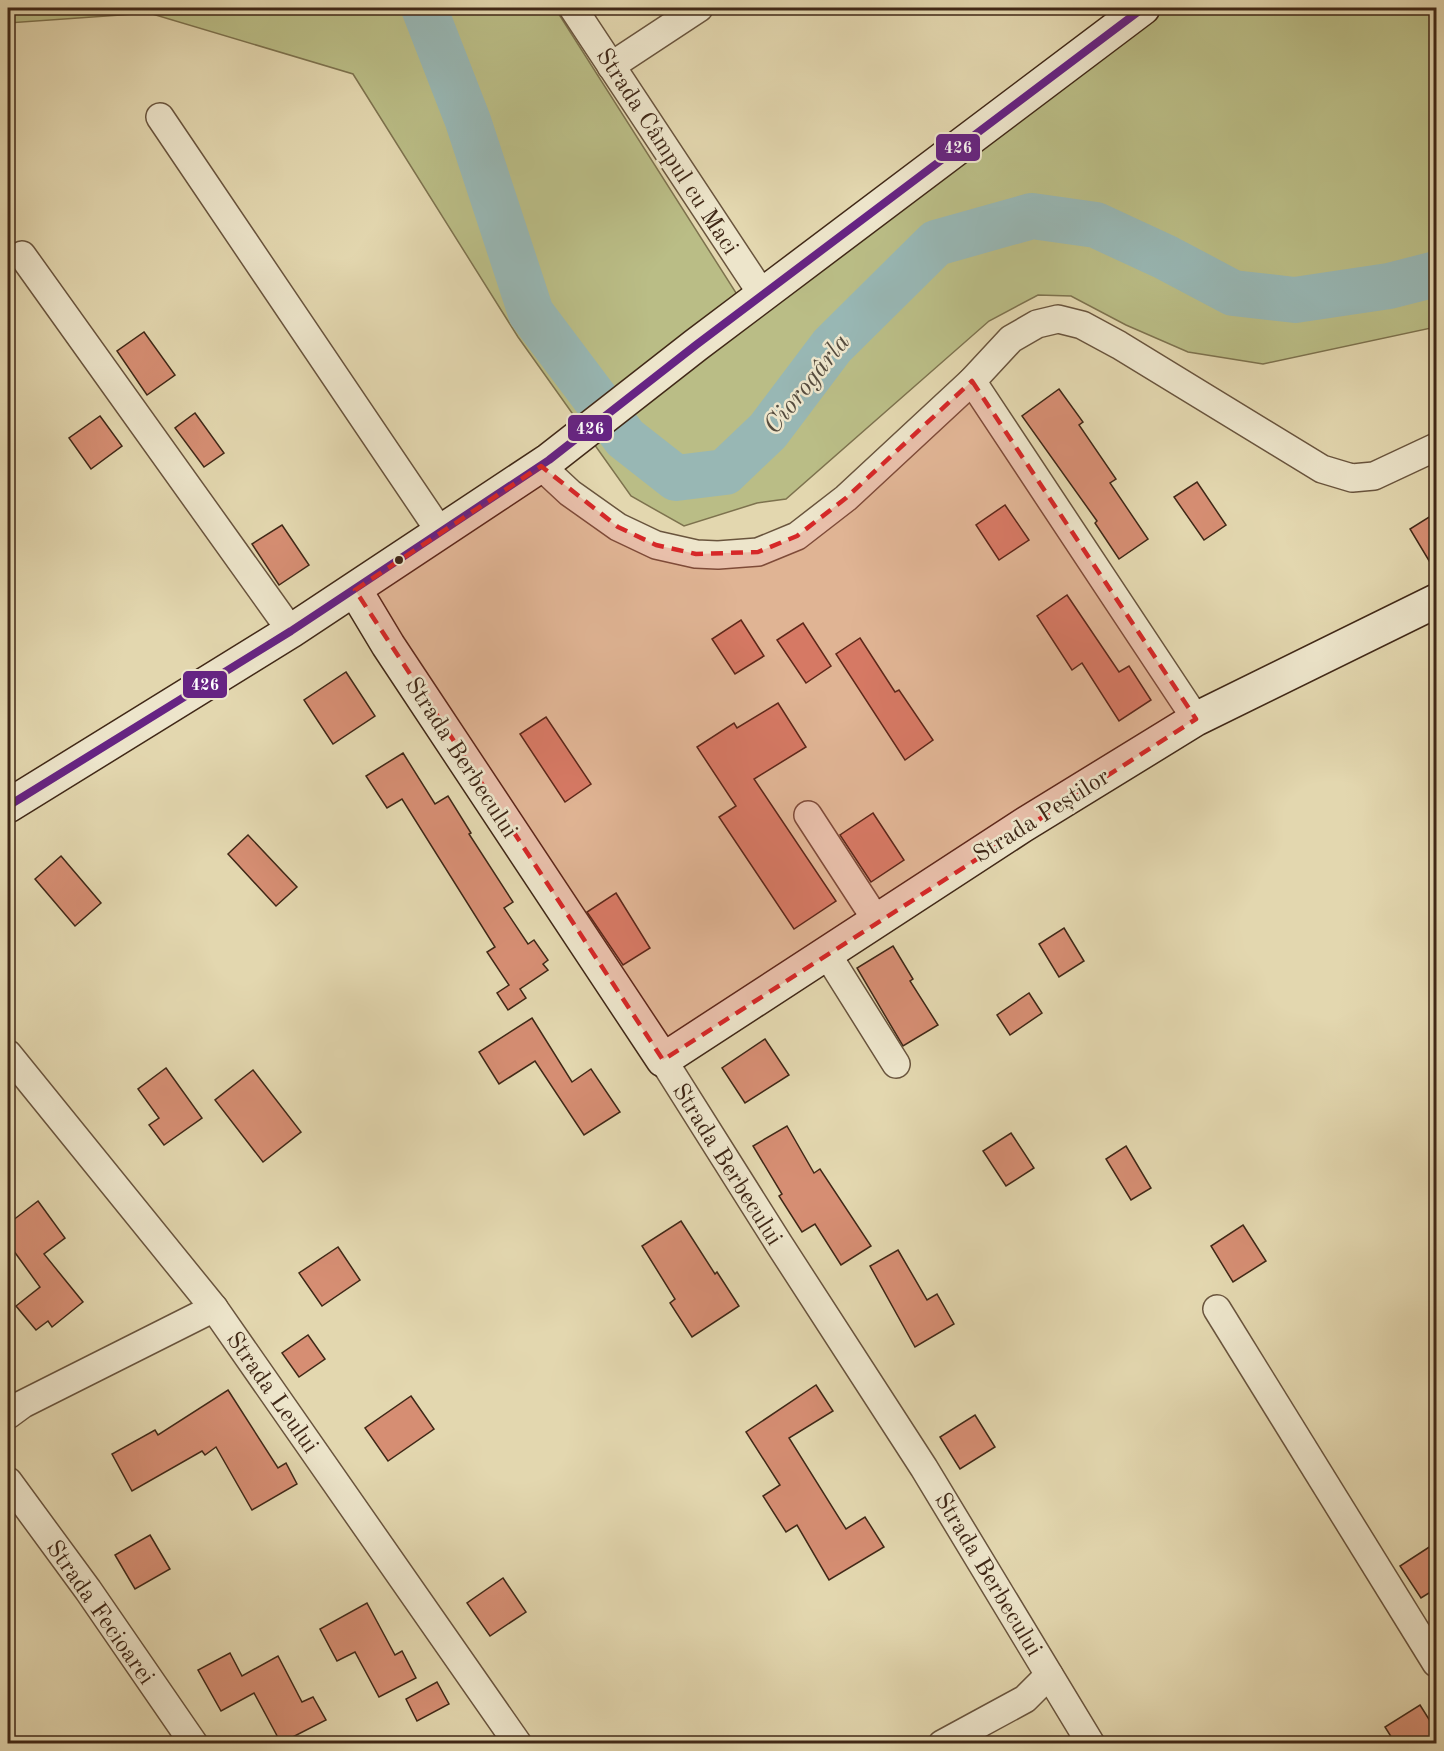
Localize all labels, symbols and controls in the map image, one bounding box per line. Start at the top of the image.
street label: Strada Câmpul cu Maci [591,45,742,259]
line badge: 426 [935,133,981,162]
text: 426 [944,141,972,157]
water label: Ciorogârla [760,329,856,439]
line badge: 426 [567,414,613,442]
text: 426 [576,422,604,438]
unlabelled marker [393,554,405,566]
line badge: 426 [182,670,228,699]
street label: Strada Berbecului [400,674,521,843]
text: 426 [191,678,219,694]
street label: Strada Peștilor [970,765,1115,868]
street label: Strada Berbecului [667,1080,786,1250]
street label: Strada Leului [221,1328,322,1458]
street label: Strada Berbecului [929,1489,1045,1661]
street label: Strada Fecioarei [41,1537,158,1690]

